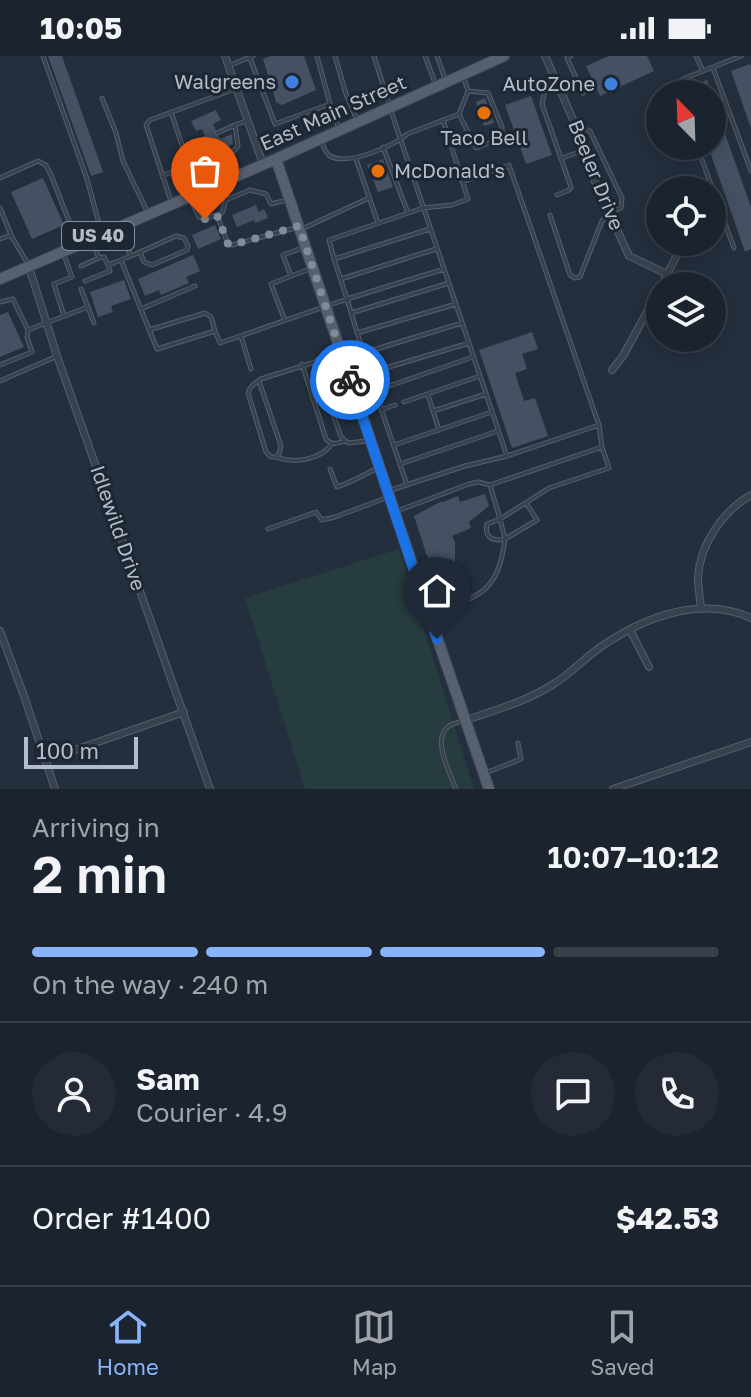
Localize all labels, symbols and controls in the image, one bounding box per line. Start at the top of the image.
text: 10:05 [40,10,122,46]
place label: Walgreens [174,69,276,93]
street label: East Main Street [256,69,409,155]
place label: AutoZone [502,71,595,95]
marker: Walgreens [283,73,301,91]
marker: AutoZone [602,75,620,93]
north arrow [646,80,726,160]
map controls [646,80,726,352]
marker: Taco Bell [475,104,493,122]
street label: Beeler Drive [564,116,630,233]
place label: Taco Bell [440,125,528,149]
pin [171,137,239,219]
icon: bag [183,149,227,193]
place label: McDonald's [394,158,505,182]
marker: McDonald's [369,162,387,180]
button: locate [646,176,726,256]
road number: US 40 [62,222,134,250]
button: layers [646,272,726,352]
courier [310,340,390,420]
icon: bike [328,358,372,402]
street label: Idlewild Drive [86,462,152,593]
pin [403,557,471,639]
icon: home [415,569,459,613]
scale bar [24,733,138,769]
text: 100 m [36,737,99,764]
text: Arriving in [32,812,160,843]
text: 10:07–10:12 [547,839,719,875]
text: 2 min [32,842,167,904]
text: On the way · 240 m [32,969,268,1000]
button: person [32,1052,116,1136]
button: chat [531,1052,615,1136]
button: phone [635,1052,719,1136]
text: Sam [136,1061,200,1097]
text: Courier · 4.9 [136,1097,288,1128]
text: Order #1400 [32,1200,211,1236]
text: $42.53 [616,1200,719,1236]
tab: Home [97,1305,159,1380]
tab: Map [352,1305,397,1380]
tab: Saved [590,1305,654,1380]

